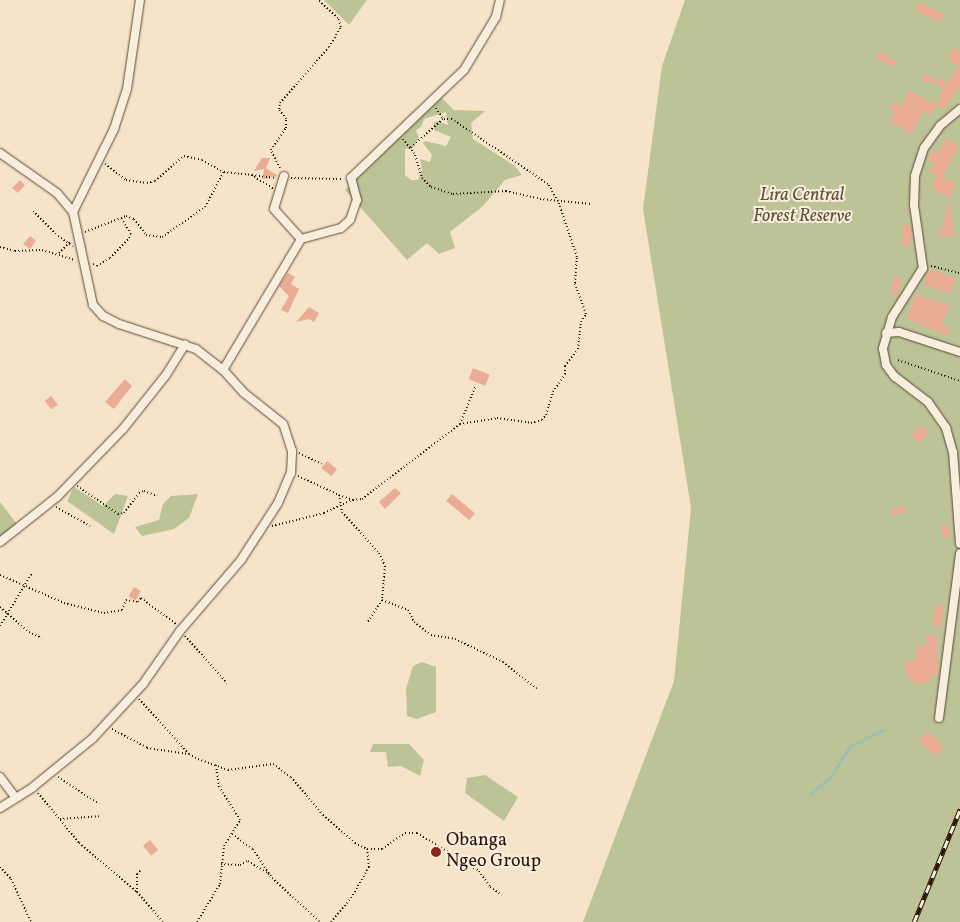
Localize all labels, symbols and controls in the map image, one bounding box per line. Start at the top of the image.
park label: Lira Central Forest Reserve [753,186,851,228]
place label: Obanga Ngeo Group [446,831,541,874]
marker: Obanga Ngeo Group [430,846,442,858]

